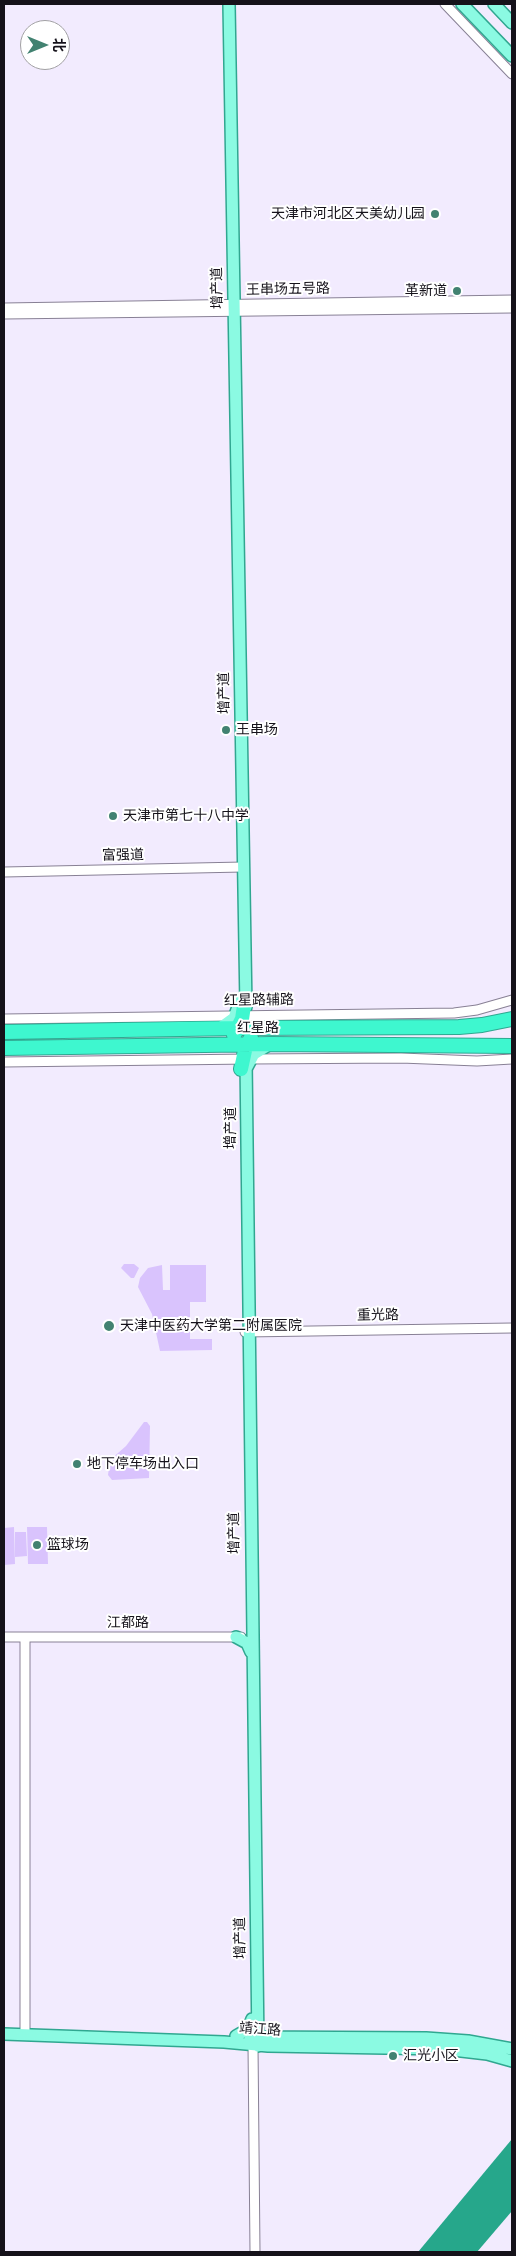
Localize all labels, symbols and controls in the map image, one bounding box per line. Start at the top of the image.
north arrow [20,20,70,70]
text: 北 [51,38,67,52]
place label: 天津市河北区天美幼儿园 [271,206,425,222]
marker: 天津市河北区天美幼儿园 [429,208,441,220]
street label: 增产道 [209,267,227,309]
street label: 王串场五号路 [246,281,330,299]
place label: 革新道 [405,283,447,299]
marker: 革新道 [451,285,463,297]
street label: 增产道 [216,672,234,714]
place label: 王串场 [236,722,278,738]
marker: 王串场 [220,724,232,736]
place label: 天津市第七十八中学 [123,808,249,824]
marker: 天津市第七十八中学 [107,810,119,822]
street label: 富强道 [102,847,144,865]
street label: 红星路辅路 [224,992,294,1010]
street label: 红星路 [237,1020,279,1036]
street label: 增产道 [223,1107,239,1149]
street label: 重光路 [357,1307,399,1325]
place label: 天津中医药大学第二附属医院 [120,1318,302,1334]
marker: 天津中医药大学第二附属医院 [102,1319,116,1333]
place label: 地下停车场出入口 [87,1456,199,1472]
marker: 地下停车场出入口 [71,1458,83,1470]
street label: 增产道 [226,1512,244,1554]
place label: 篮球场 [47,1537,89,1553]
marker: 篮球场 [31,1539,43,1551]
street label: 江都路 [107,1615,149,1631]
street label: 增产道 [232,1917,250,1959]
street label: 靖江路 [238,2020,282,2040]
place label: 汇光小区 [403,2048,459,2064]
marker: 汇光小区 [387,2050,399,2062]

